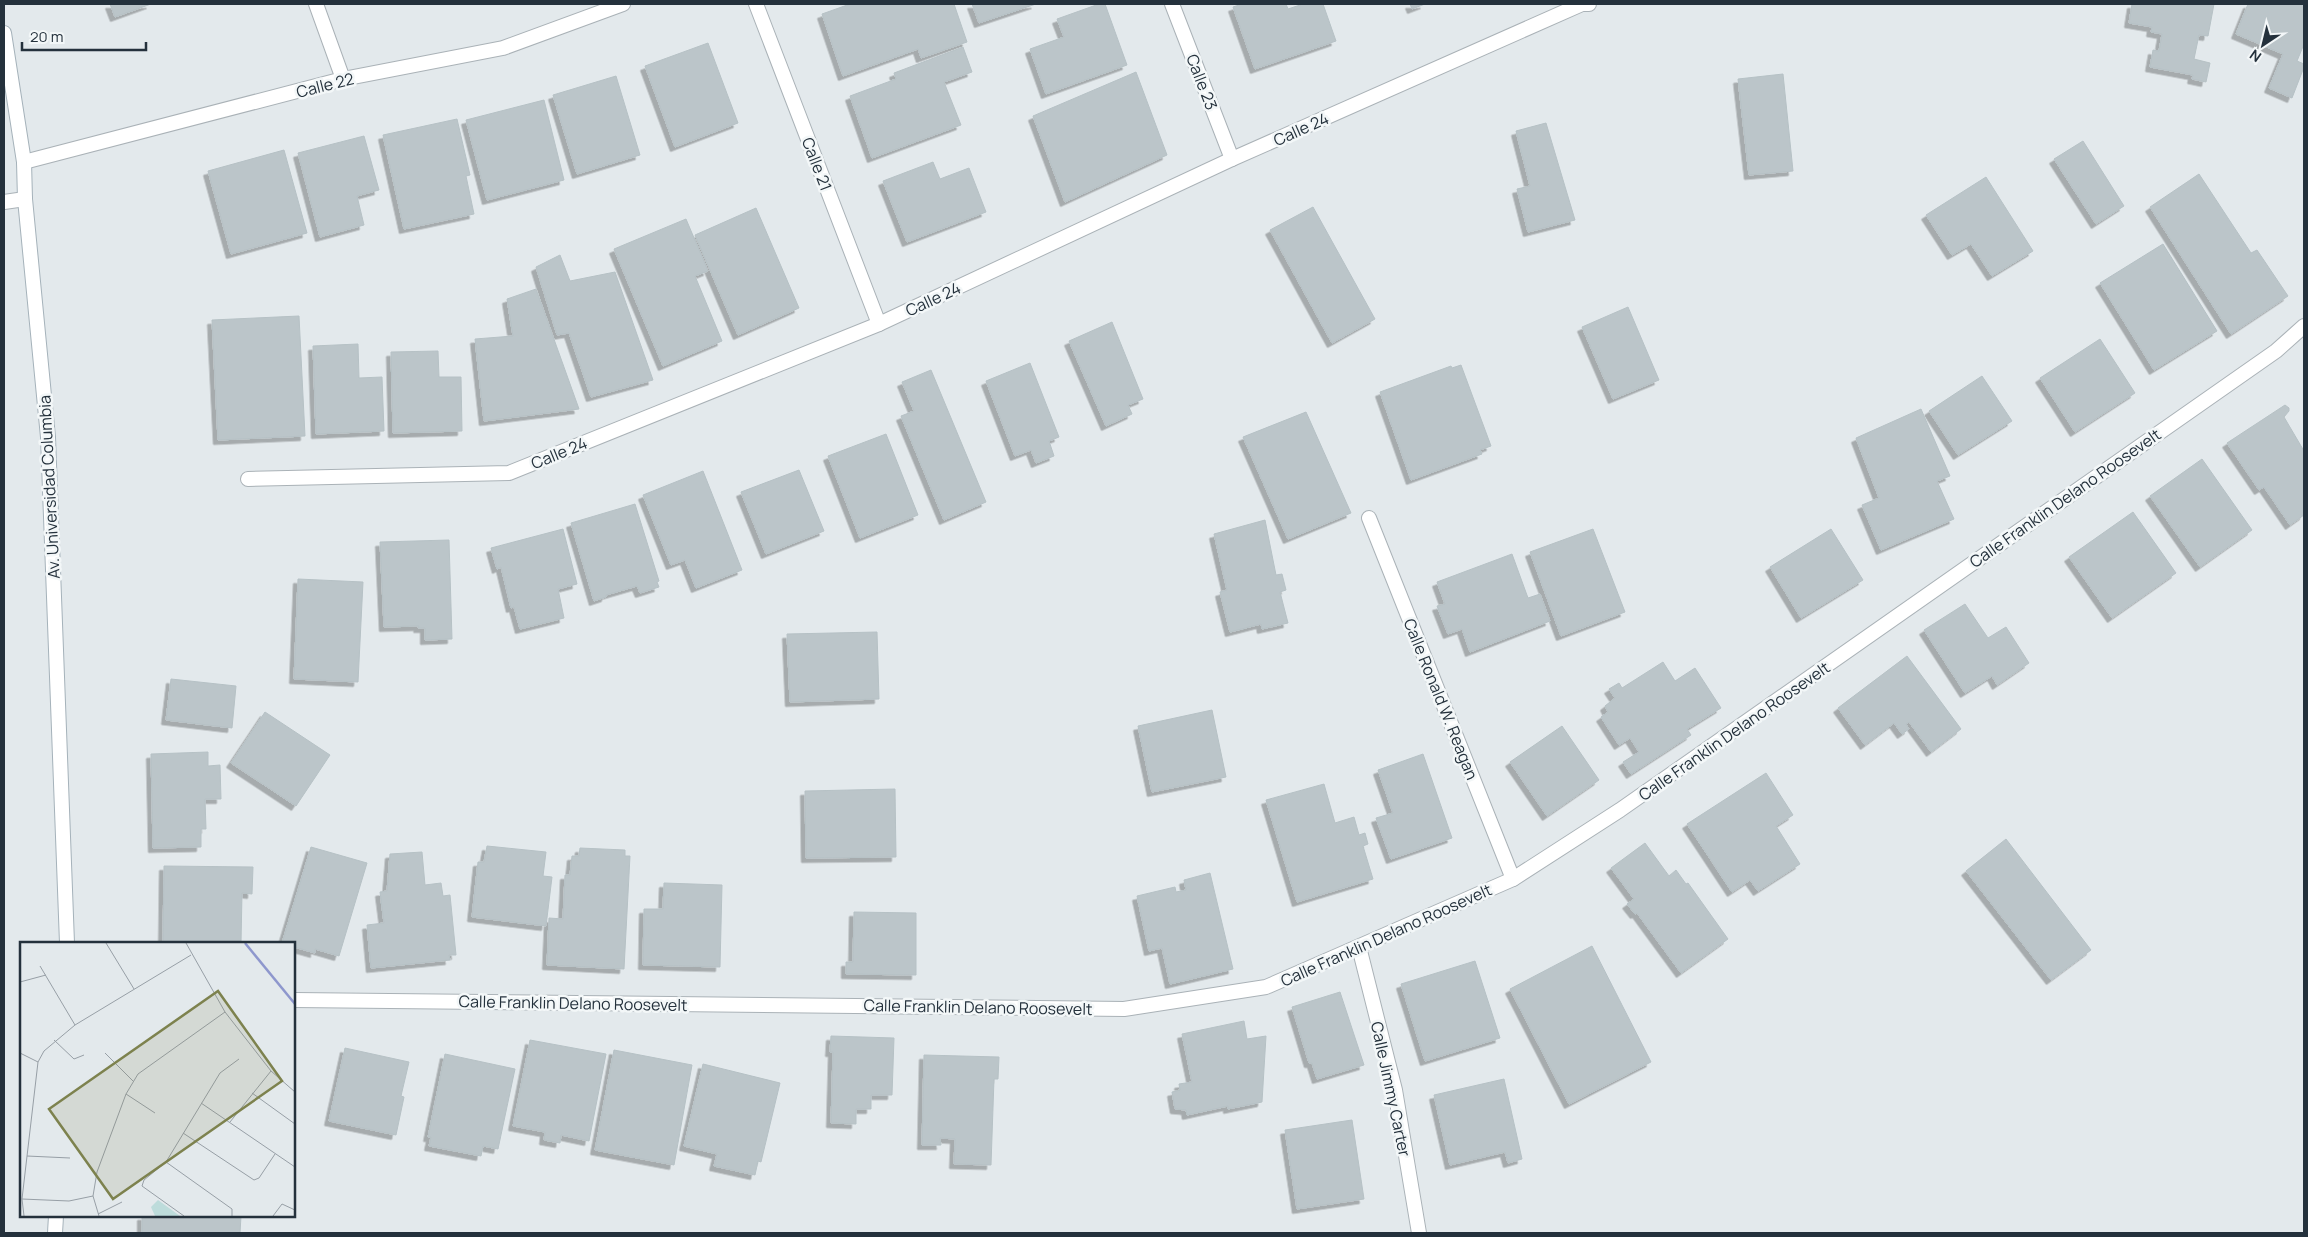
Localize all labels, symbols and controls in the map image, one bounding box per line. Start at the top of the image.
scale bar [22,20,146,52]
north arrow [2238,20,2288,70]
text: 20 m [30,26,63,47]
text: N [2246,45,2265,67]
street label: Calle 23 [1181,51,1223,113]
street label: Calle 22 [294,67,356,103]
street label: Calle 24 [1270,107,1332,151]
street label: Calle 21 [797,134,837,194]
street label: Calle 24 [902,277,964,321]
street label: Av. Universidad Columbia [33,395,65,579]
street label: Calle Franklin Delano Roosevelt [1965,423,2165,573]
street label: Calle 24 [528,432,590,474]
street label: Calle Ronald W. Reagan [1399,615,1483,783]
street label: Calle Franklin Delano Roosevelt [1634,656,1834,806]
street label: Calle Franklin Delano Roosevelt [1277,878,1495,992]
inset map [20,942,295,1217]
street label: Calle Franklin Delano Roosevelt [458,990,688,1016]
street label: Calle Franklin Delano Roosevelt [863,994,1093,1020]
street label: Calle Jimmy Carter [1366,1020,1416,1159]

